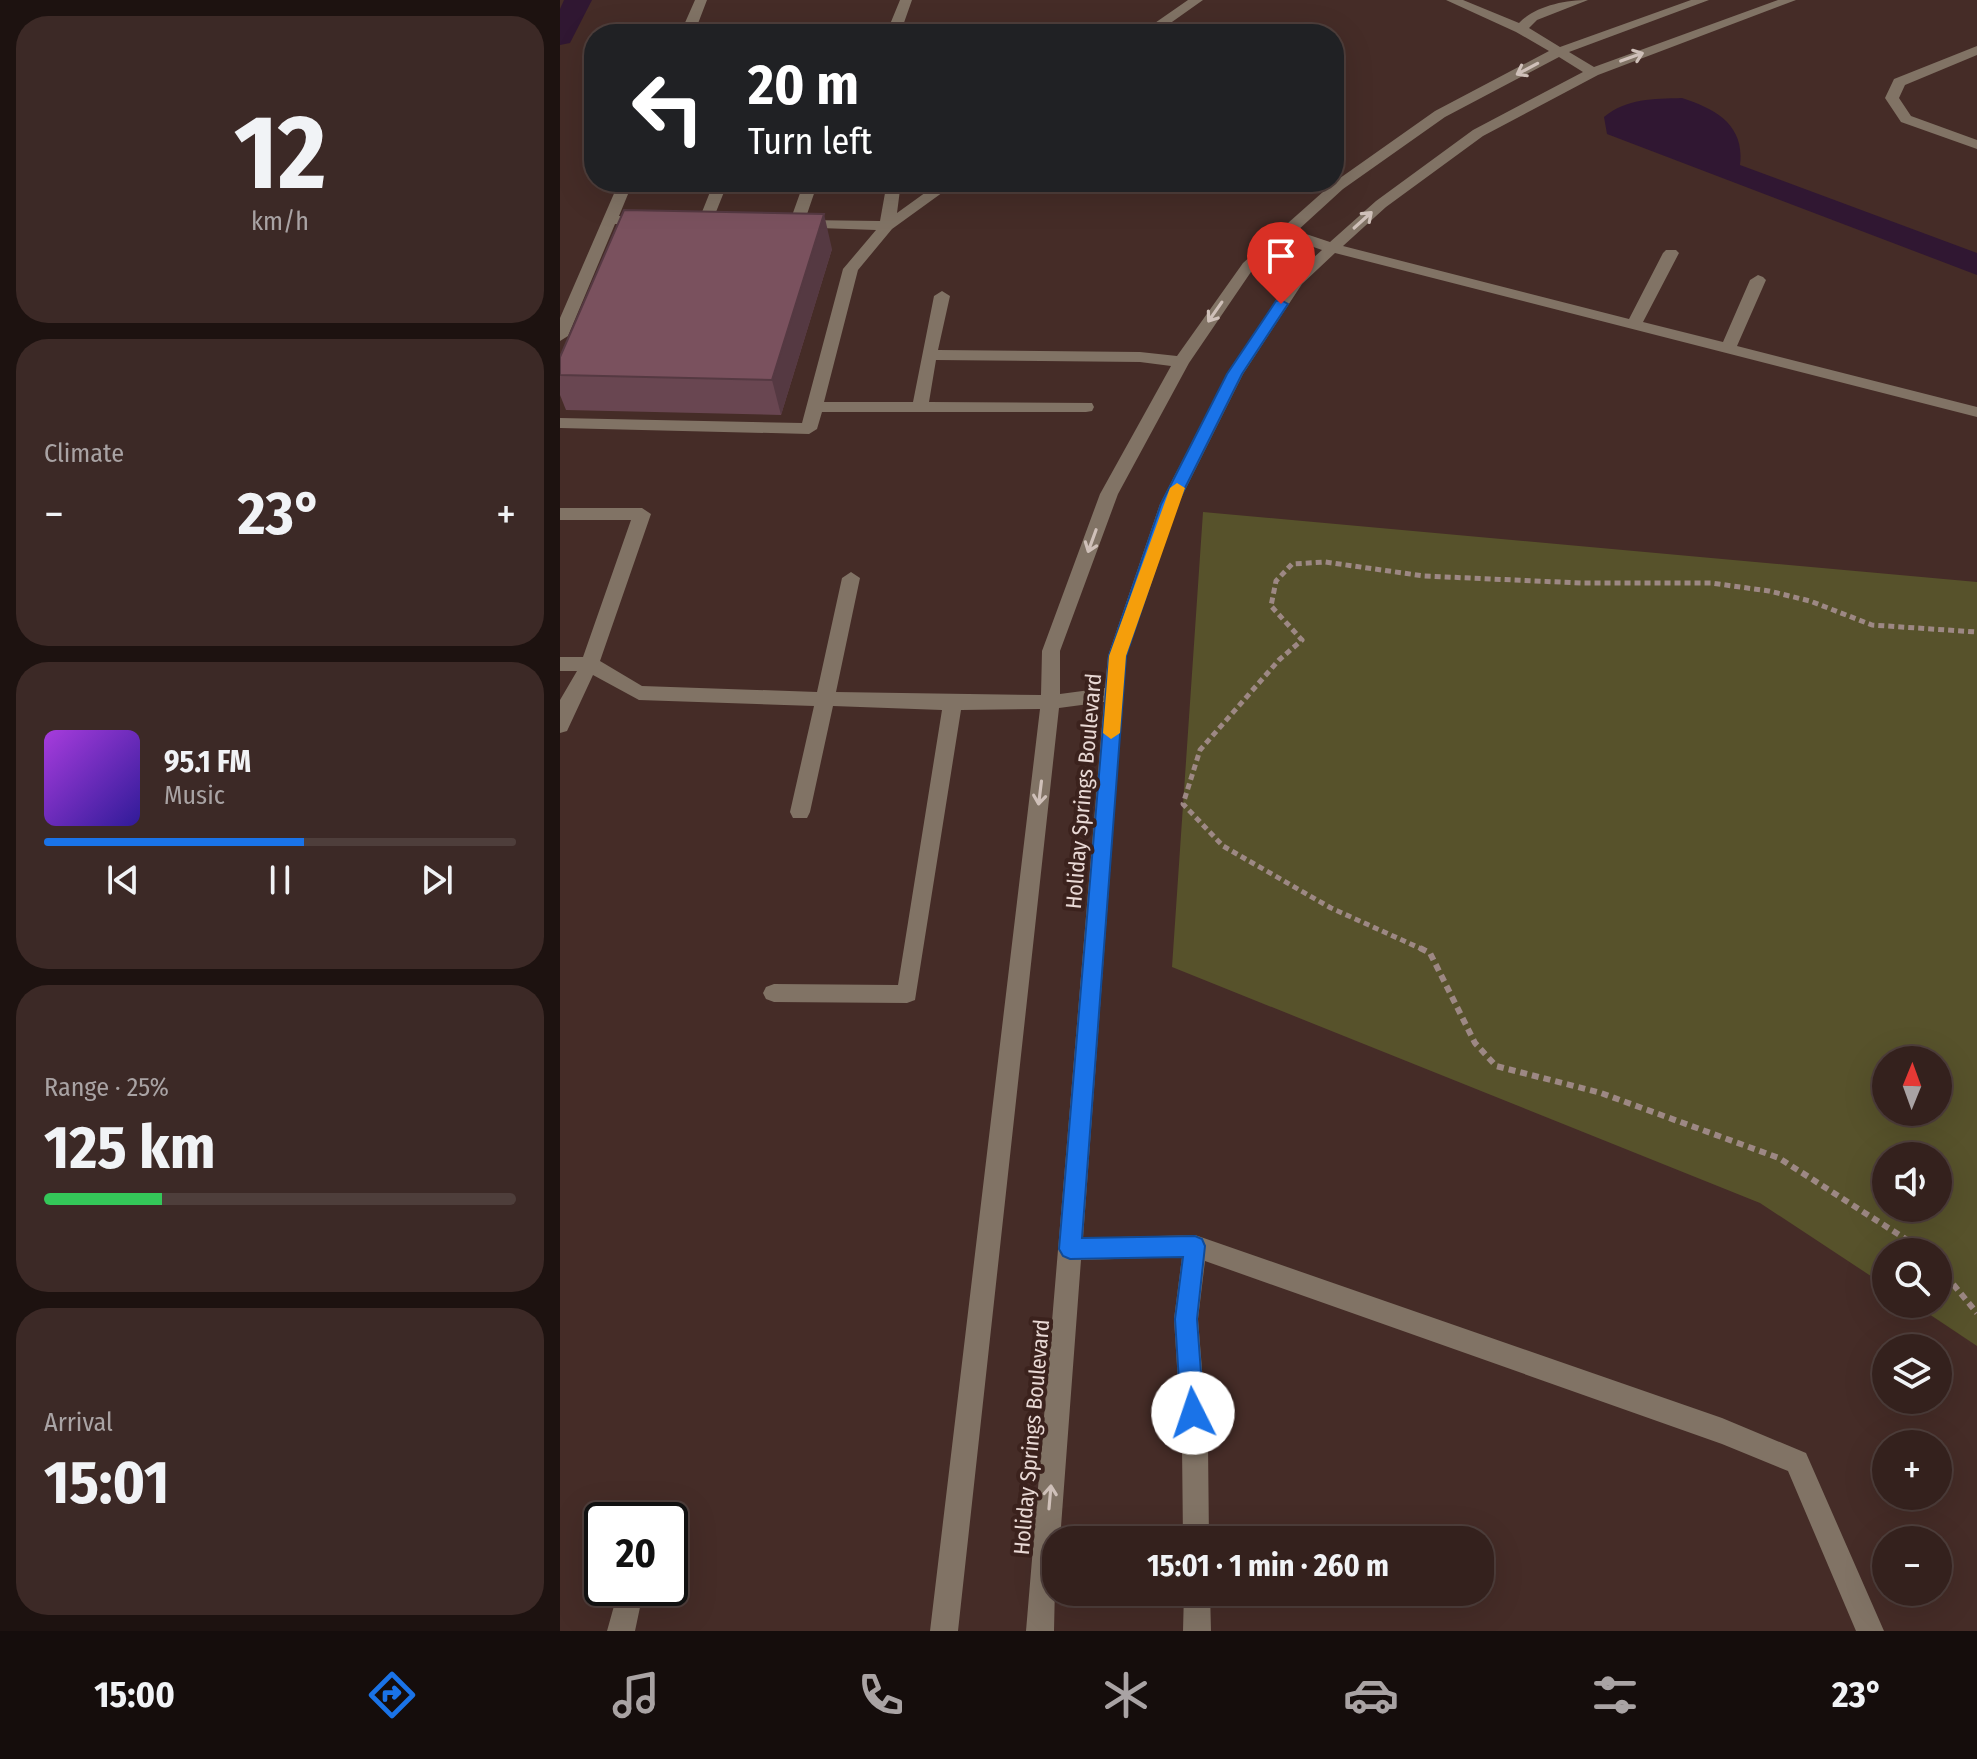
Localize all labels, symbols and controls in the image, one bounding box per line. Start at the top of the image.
one-way arrow [1619,49,1644,64]
text: 20 m [748,52,859,119]
icon: left [616,56,720,160]
one-way arrow [1515,61,1539,77]
text: 12 [234,91,326,216]
text: Turn left [748,120,872,164]
text: km/h [251,206,309,237]
one-way arrow [1353,211,1373,230]
pin [1247,222,1315,304]
icon: arrive [1259,234,1303,278]
one-way arrow [1207,301,1223,323]
text: Climate [44,438,124,469]
text: 23° [238,478,322,550]
text: − [44,488,64,541]
text: + [496,488,516,541]
one-way arrow [1084,528,1098,552]
street label: Holiday Springs Boulevard [1060,672,1107,910]
text: 95.1 FM [164,744,251,780]
one-way arrow [1032,779,1047,806]
text: Music [164,780,225,811]
icon: previous [101,858,145,902]
icon: pause [258,858,302,902]
icon: next [415,858,459,902]
north arrow [1872,1046,1952,1126]
map controls [1872,1046,1952,1606]
text: Range · 25% [44,1072,169,1103]
text: 125 km [44,1112,215,1184]
button: sound [1872,1142,1952,1222]
button: search [1872,1238,1952,1318]
street label: Holiday Springs Boulevard [1008,1318,1055,1556]
button: layers [1872,1334,1952,1414]
position arrow [1151,1371,1235,1455]
text: Arrival [44,1407,113,1438]
button: + [1872,1430,1952,1510]
text: 15:01 [44,1447,169,1519]
one-way arrow [1043,1484,1058,1511]
speed limit sign: 20 [584,1502,688,1606]
button: − [1872,1526,1952,1606]
text: 15:01 · 1 min · 260 m [1147,1548,1389,1584]
icon: directions [364,1667,420,1723]
icon: music [608,1667,664,1723]
icon: phone [853,1667,909,1723]
icon: climate [1098,1667,1154,1723]
icon: car [1343,1667,1399,1723]
icon: filters [1587,1667,1643,1723]
text: 15:00 [94,1673,175,1717]
text: 23° [1832,1673,1883,1717]

